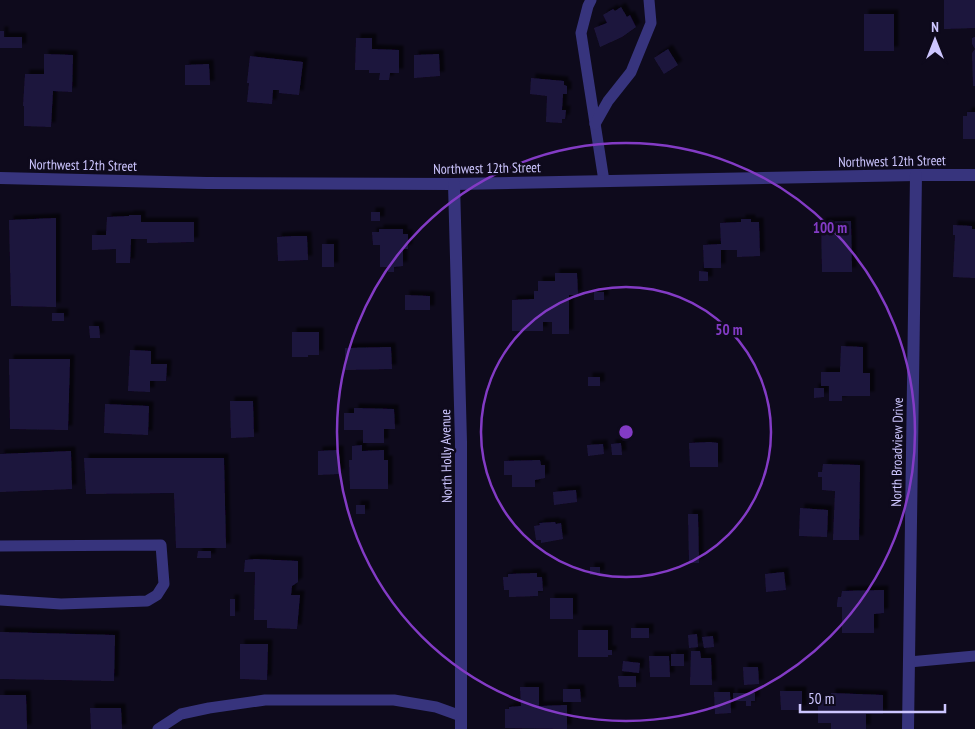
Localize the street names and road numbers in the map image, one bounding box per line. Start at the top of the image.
street label: Northwest 12th Street [838,151,946,171]
street label: Northwest 12th Street [29,155,137,175]
street label: Northwest 12th Street [433,158,541,178]
street label: North Broadview Drive [887,397,907,507]
street label: North Holly Avenue [436,409,456,503]

